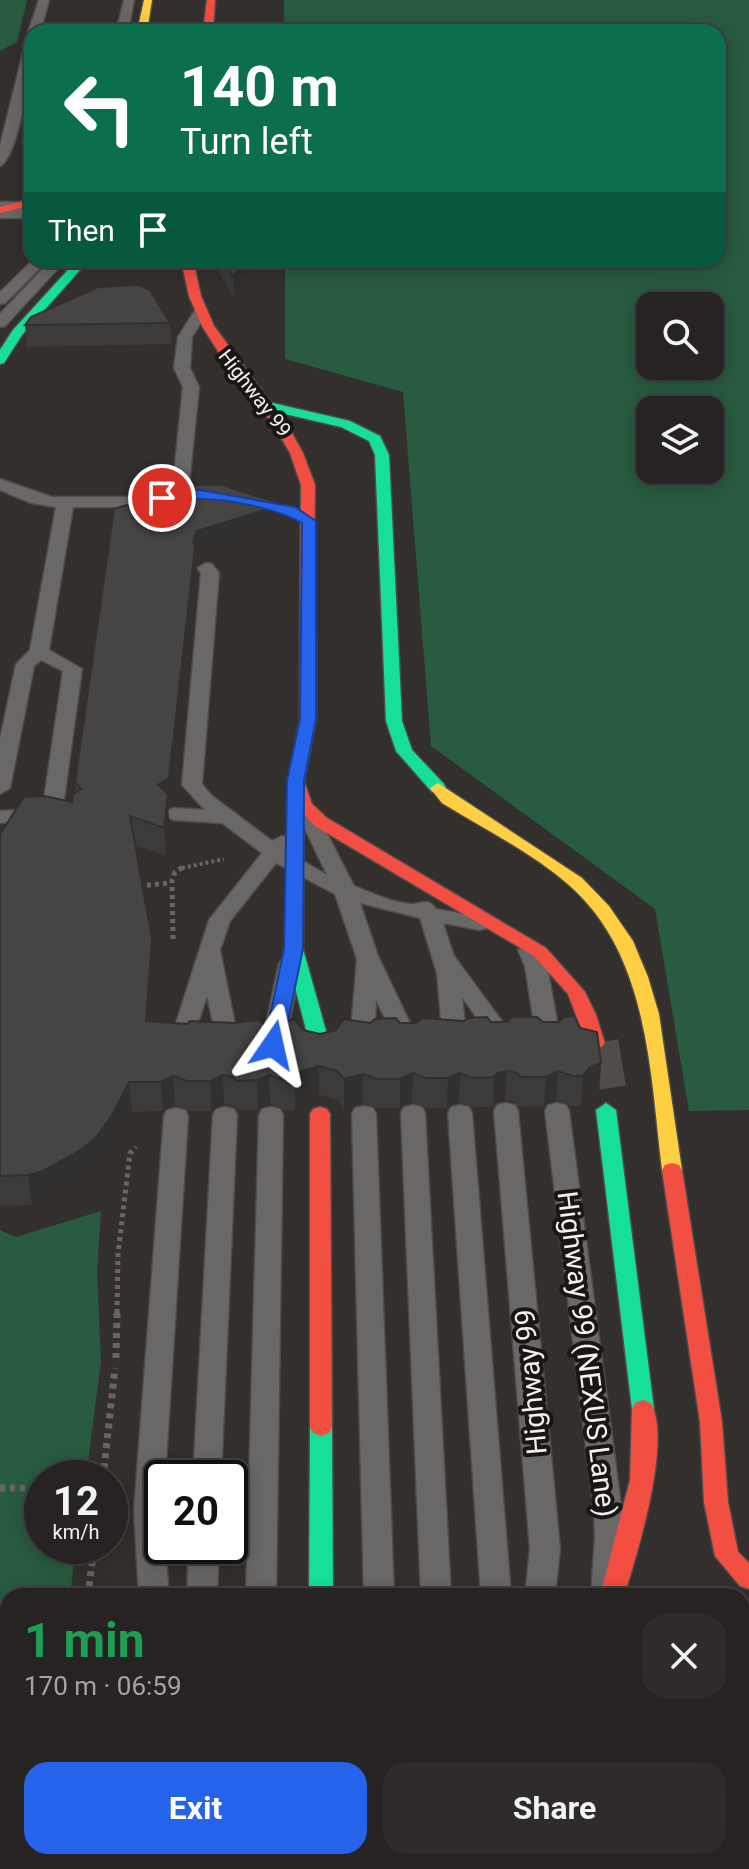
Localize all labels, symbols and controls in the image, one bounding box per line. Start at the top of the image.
text: 140 m [180,54,339,120]
icon: left [48,56,152,160]
text: Turn left [180,121,313,163]
icon: arrive [131,208,175,252]
text: Then [48,213,115,248]
map controls [636,292,724,484]
button: search [636,292,724,380]
street label: Highway 99 [214,345,296,441]
button: layers [636,396,724,484]
pin [128,464,196,532]
icon: arrive [140,476,184,520]
position arrow [231,1003,315,1087]
street label: Highway 99 (NEXUS Lane) [551,1189,623,1519]
street label: Highway 99 [508,1308,554,1456]
speed limit sign: 20 [144,1460,248,1564]
text: 12 [53,1478,99,1525]
text: km/h [53,1520,99,1544]
text: 1 min [24,1612,145,1669]
button: close [642,1614,726,1698]
text: 170 m · 06:59 [24,1671,182,1701]
button: Exit [24,1762,367,1854]
button: Share [383,1762,726,1854]

